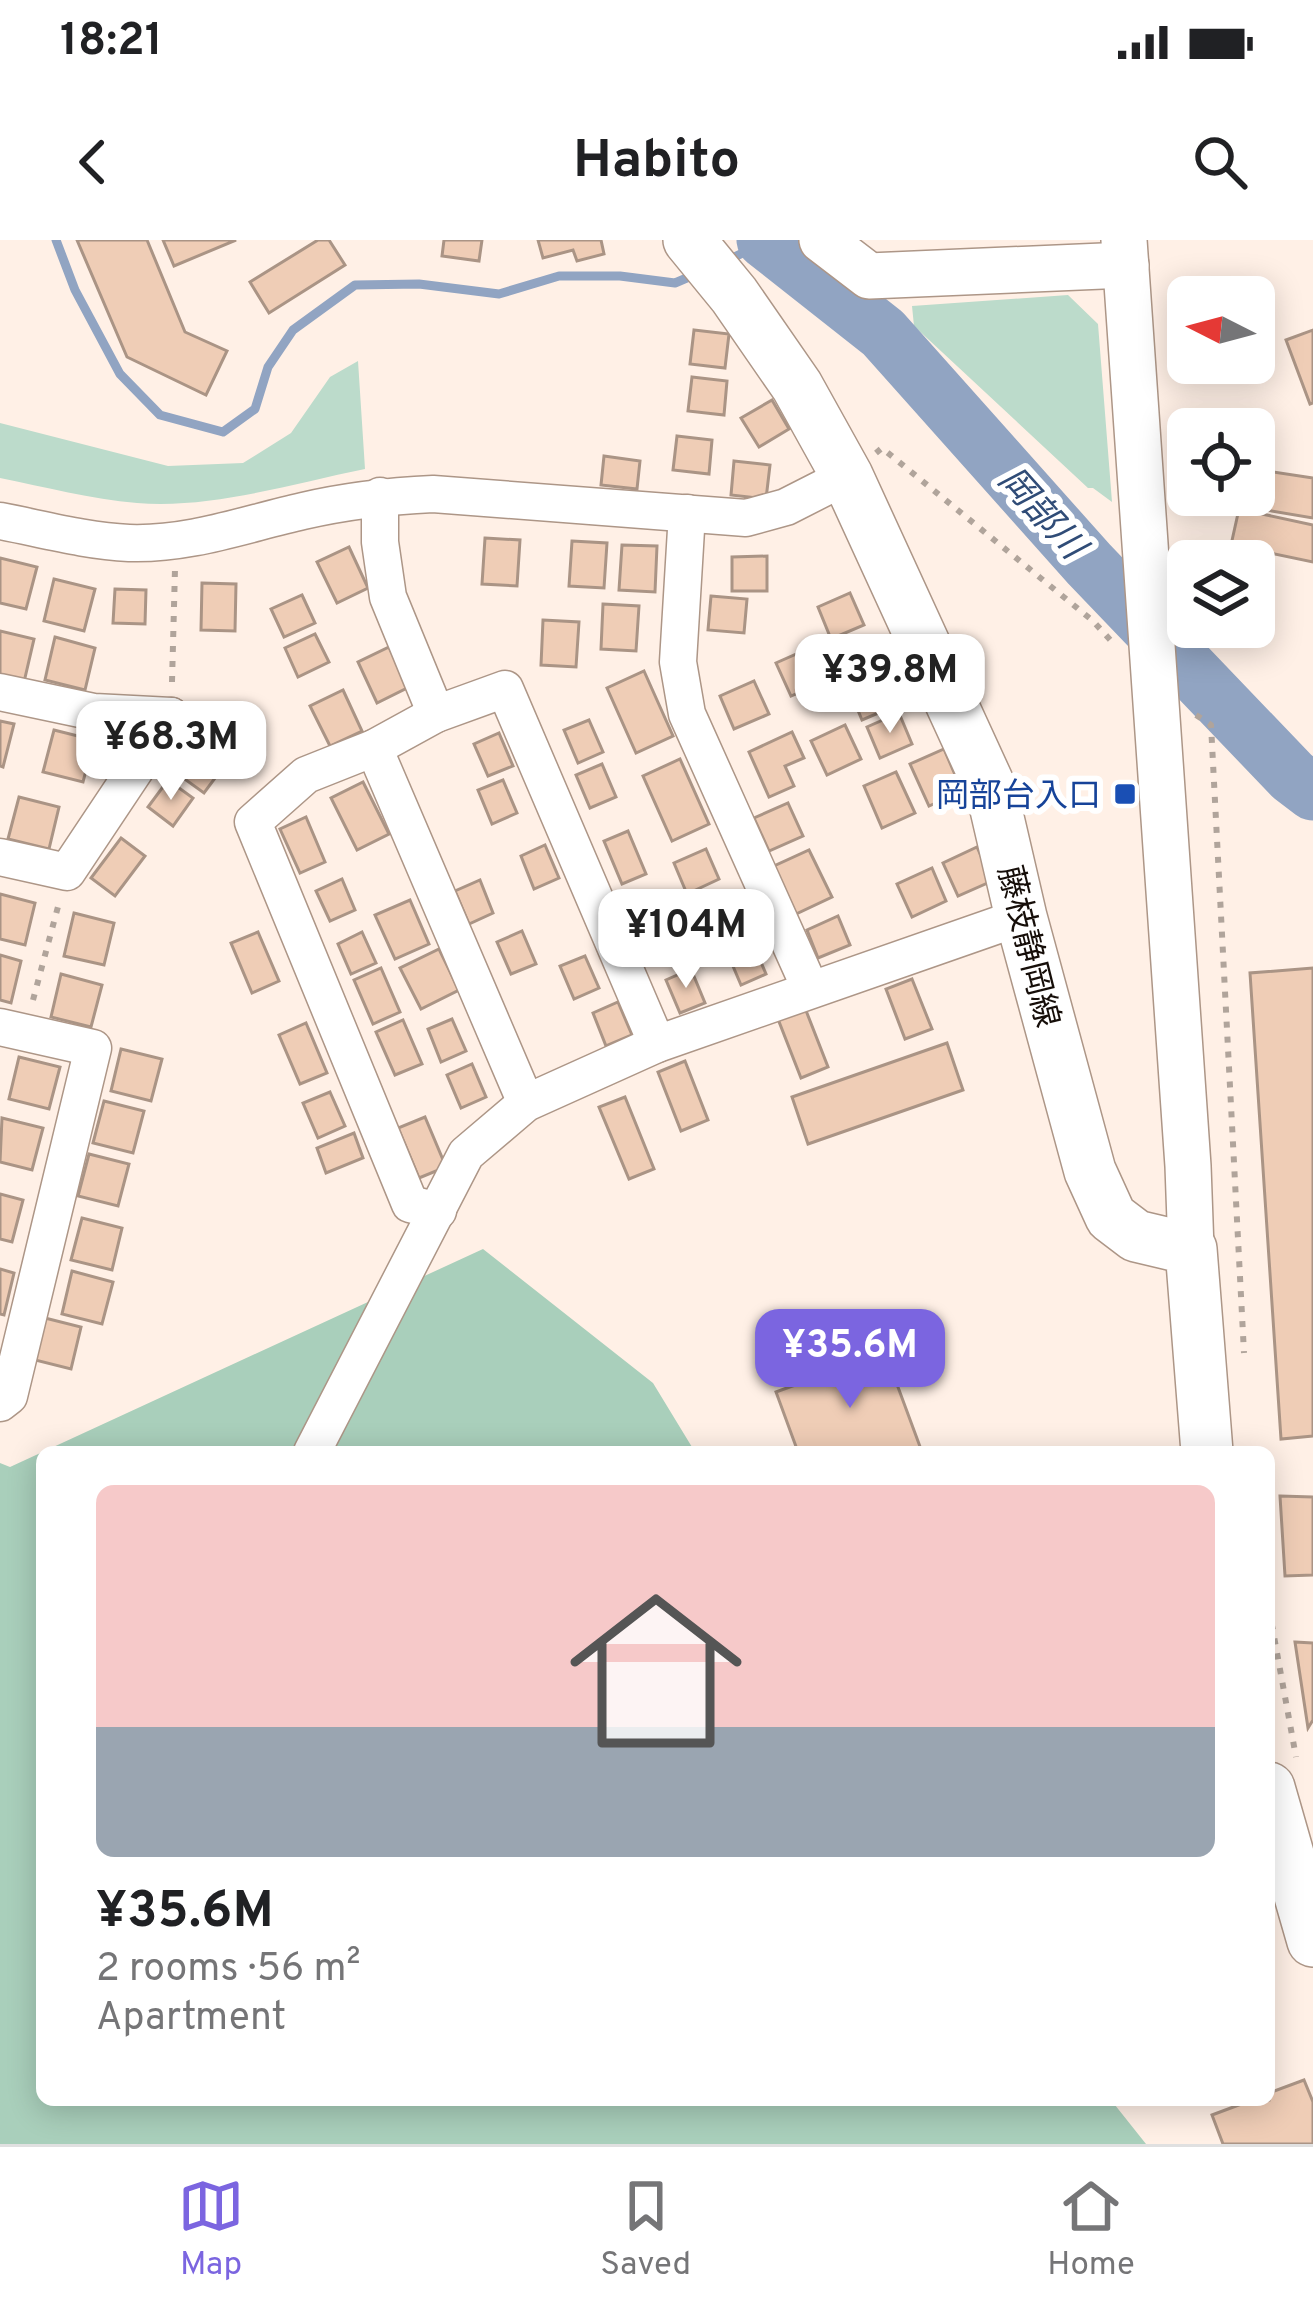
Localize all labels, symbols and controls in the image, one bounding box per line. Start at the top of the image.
text: 18:21 [60,14,163,71]
text: Habito [573,128,740,197]
icon: back [60,129,126,195]
icon: search [1187,129,1253,195]
north arrow [1167,276,1275,384]
map controls [1167,276,1275,648]
button: locate [1167,408,1275,516]
water label: 岡部川 [987,459,1096,573]
button: layers [1167,540,1275,648]
pin: ¥39.8M [792,634,988,736]
text: ¥39.8M [822,648,958,697]
pin: ¥68.3M [73,701,269,803]
text: ¥68.3M [103,715,239,764]
place label: 岡部台入口 [936,777,1101,819]
marker: 岡部台入口 [1112,781,1138,807]
street label: 藤枝静岡線 [986,862,1066,1032]
pin: ¥104M [602,889,770,991]
text: ¥104M [625,903,747,952]
pin: ¥35.6M [752,1309,948,1411]
text: ¥35.6M [782,1323,918,1372]
icon: home [548,1563,764,1779]
text: ¥35.6M [96,1881,274,1946]
text: 2 rooms · 56 m² [96,1946,361,1995]
text: Apartment [96,1995,286,2044]
tab: Map [178,2173,244,2287]
tab: Saved [600,2173,691,2287]
tab: Home [1047,2173,1135,2287]

